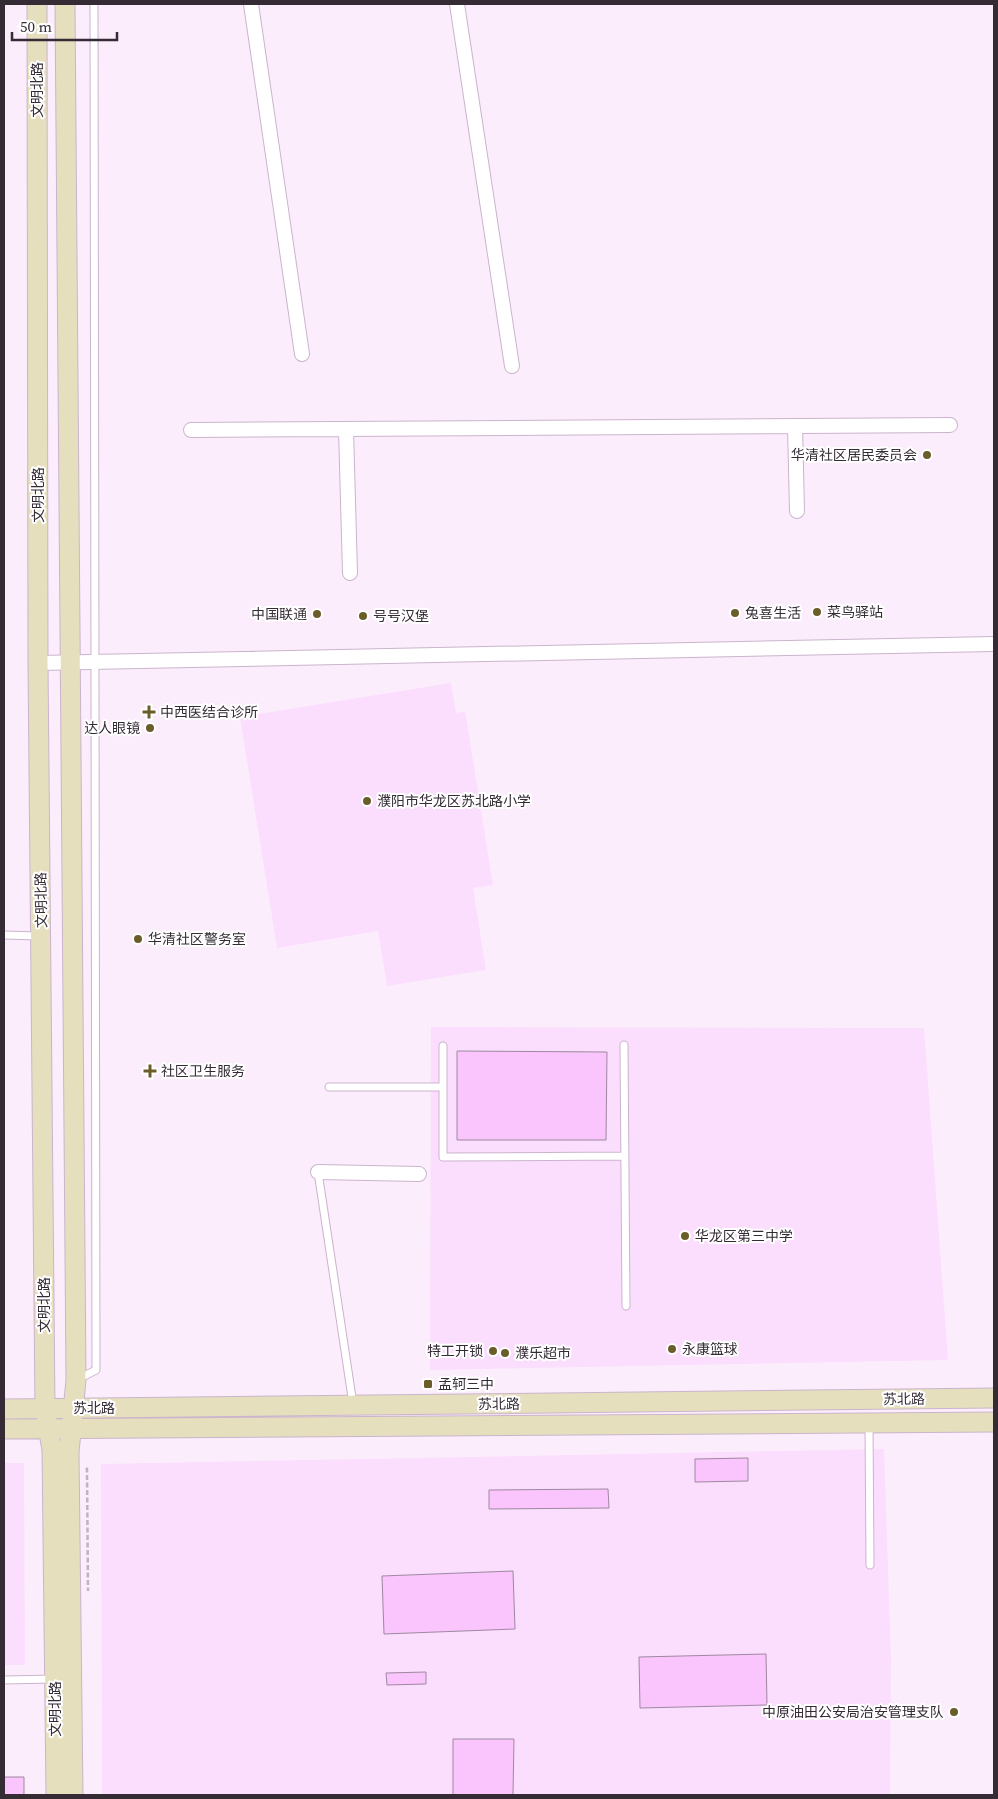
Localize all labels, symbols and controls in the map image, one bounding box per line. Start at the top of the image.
scale bar [12,10,118,42]
text: 50 m [20,16,52,37]
street label: 文明北路 [27,62,47,118]
place label: 华清社区居民委员会 [791,445,917,465]
marker: 华清社区居民委员会 [921,449,933,461]
street label: 文明北路 [28,467,48,523]
place label: 菜鸟驿站 [827,602,883,622]
place label: 兔喜生活 [745,603,801,623]
place label: 中国联通 [251,604,307,624]
place label: 号号汉堡 [373,606,429,626]
marker: 菜鸟驿站 [811,606,823,618]
marker: 兔喜生活 [729,607,741,619]
marker: 中国联通 [311,608,323,620]
marker: 号号汉堡 [357,610,369,622]
place label: 中西医结合诊所 [160,702,258,722]
marker: 中西医结合诊所 [142,705,156,719]
place label: 达人眼镜 [84,718,140,738]
marker: 达人眼镜 [144,722,156,734]
place label: 濮阳市华龙区苏北路小学 [377,791,531,811]
marker: 濮阳市华龙区苏北路小学 [361,795,373,807]
street label: 文明北路 [31,872,51,928]
place label: 华清社区警务室 [148,929,246,949]
marker: 华清社区警务室 [132,933,144,945]
place label: 社区卫生服务 [161,1061,245,1081]
marker: 社区卫生服务 [143,1064,157,1078]
place label: 华龙区第三中学 [695,1226,793,1246]
marker: 华龙区第三中学 [679,1230,691,1242]
street label: 文明北路 [34,1277,54,1333]
place label: 永康篮球 [682,1339,738,1359]
place label: 特工开锁 [427,1341,483,1361]
place label: 濮乐超市 [515,1343,571,1363]
marker: 永康篮球 [666,1343,678,1355]
marker: 特工开锁 [487,1345,499,1357]
marker: 濮乐超市 [499,1347,511,1359]
place label: 孟轲三中 [438,1374,494,1394]
marker: 孟轲三中 [422,1378,434,1390]
street label: 苏北路 [883,1389,925,1409]
street label: 苏北路 [478,1394,520,1414]
street label: 苏北路 [73,1398,115,1418]
street label: 文明北路 [45,1681,65,1737]
place label: 中原油田公安局治安管理支队 [762,1702,944,1722]
marker: 中原油田公安局治安管理支队 [948,1706,960,1718]

